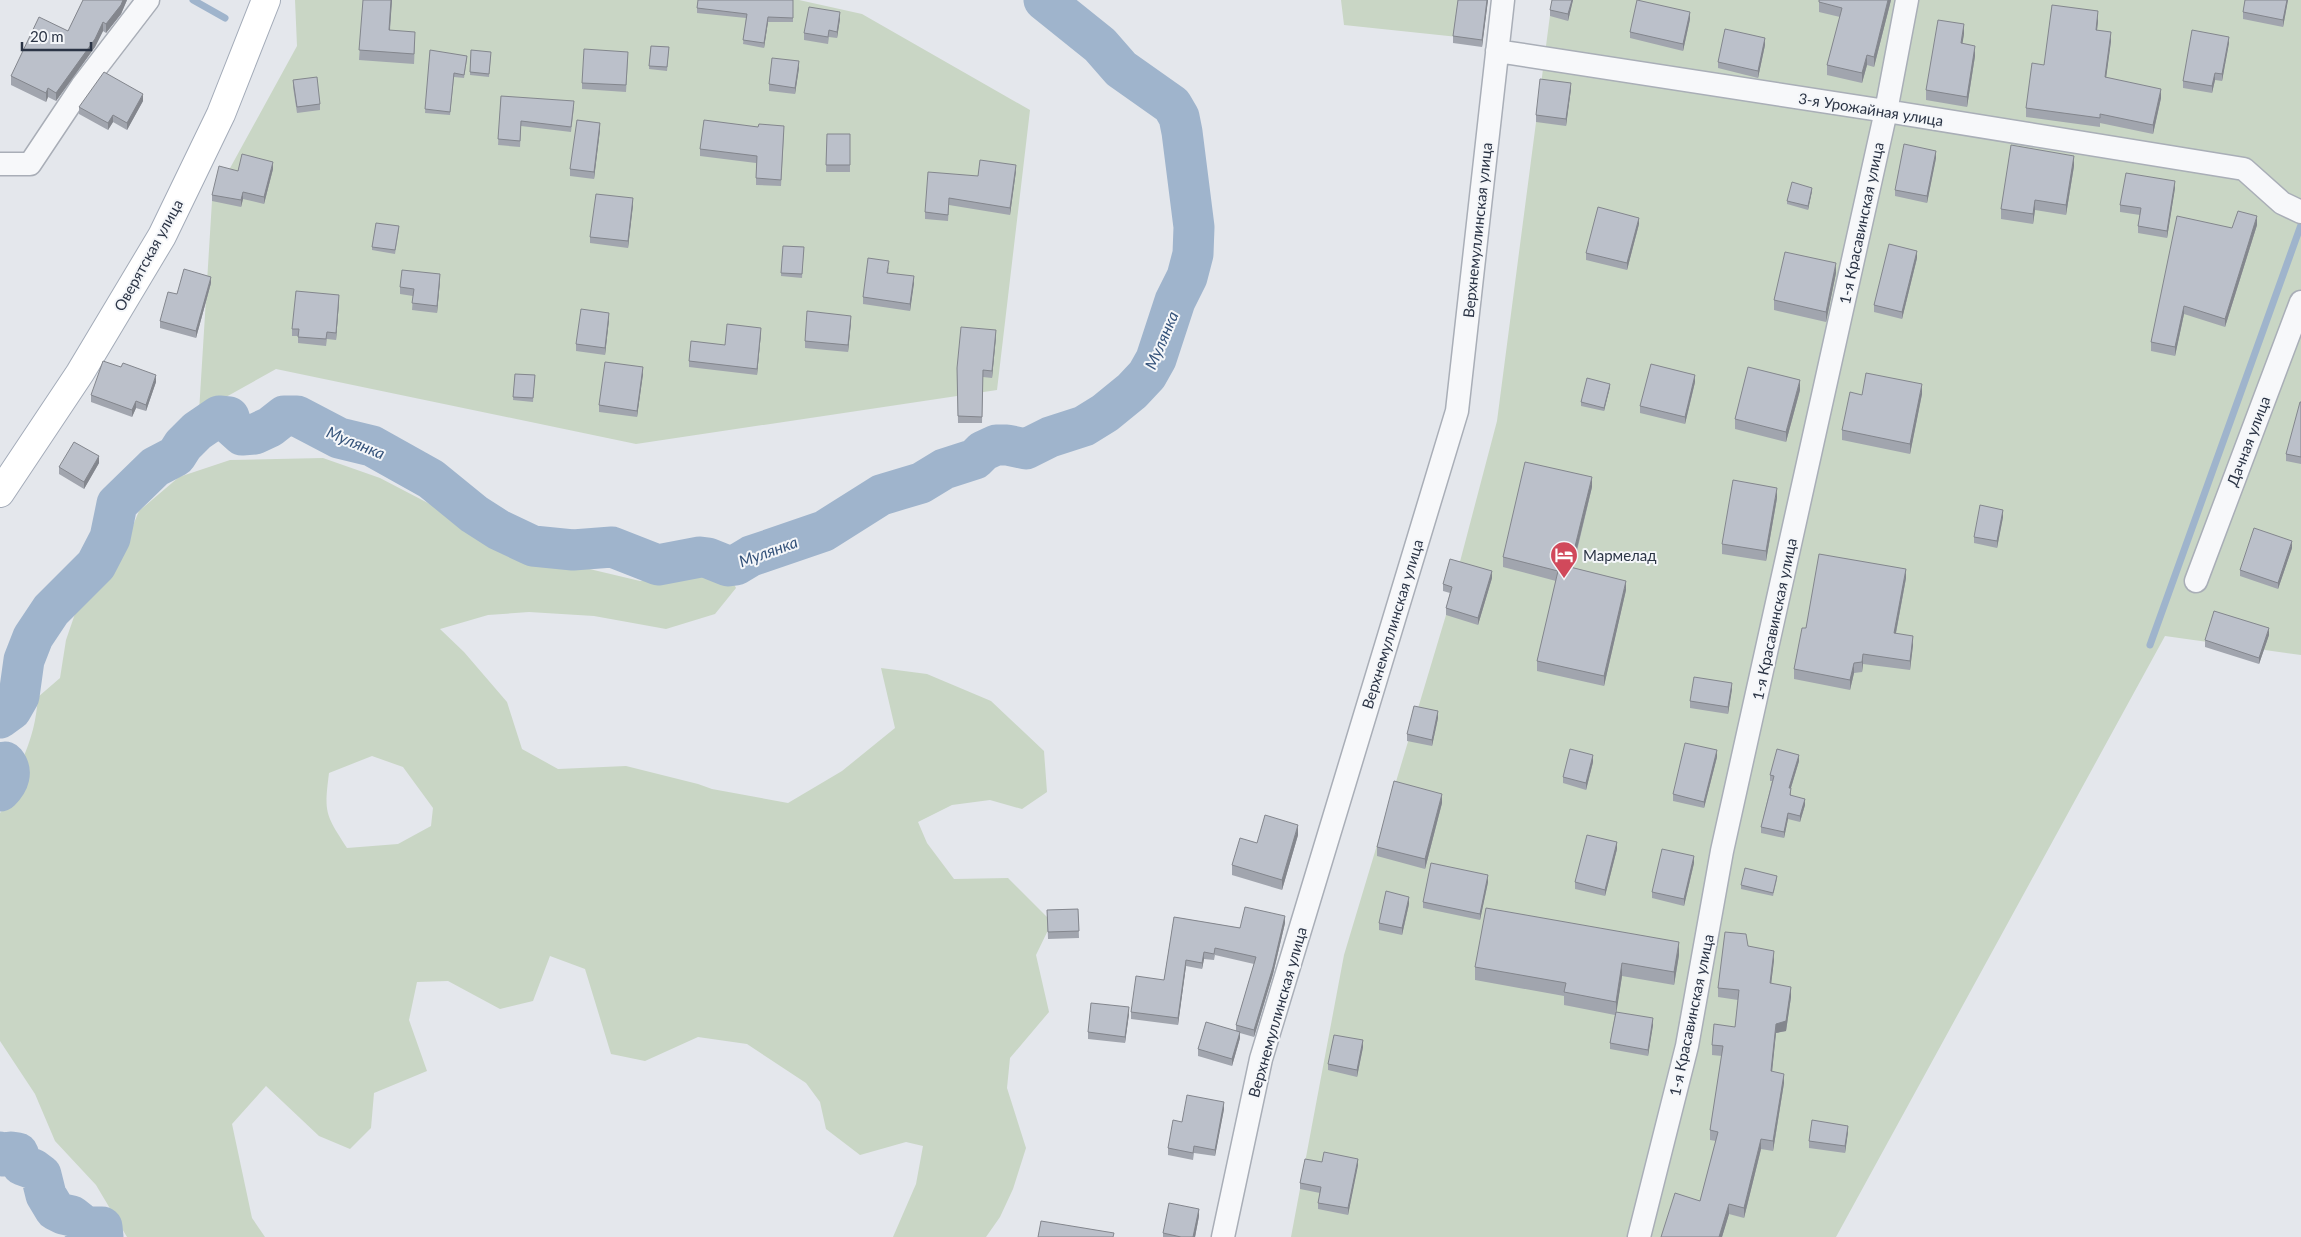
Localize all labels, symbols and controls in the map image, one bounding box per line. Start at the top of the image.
scale bar [22,20,91,52]
text: 20 m [30,27,64,45]
street label: 3-я Урожайная улица [1797,89,1945,129]
street label: 1-я Красавинская улица [1835,140,1887,306]
street label: Верхнемуллинская улица [1459,141,1495,319]
street label: Оверятская улица [110,196,186,314]
water label: Мулянка [1140,308,1182,372]
street label: Дачная улица [2223,393,2273,489]
water label: Мулянка [324,422,388,462]
water label: Мулянка [736,532,800,570]
street label: 1-я Красавинская улица [1748,536,1800,702]
street label: Верхнемуллинская улица [1358,537,1426,711]
hotel icon: Мармелад [1549,540,1579,579]
place label: Мармелад [1583,546,1657,564]
street label: Верхнемуллинская улица [1244,925,1310,1099]
street label: 1-я Красавинская улица [1665,932,1717,1098]

